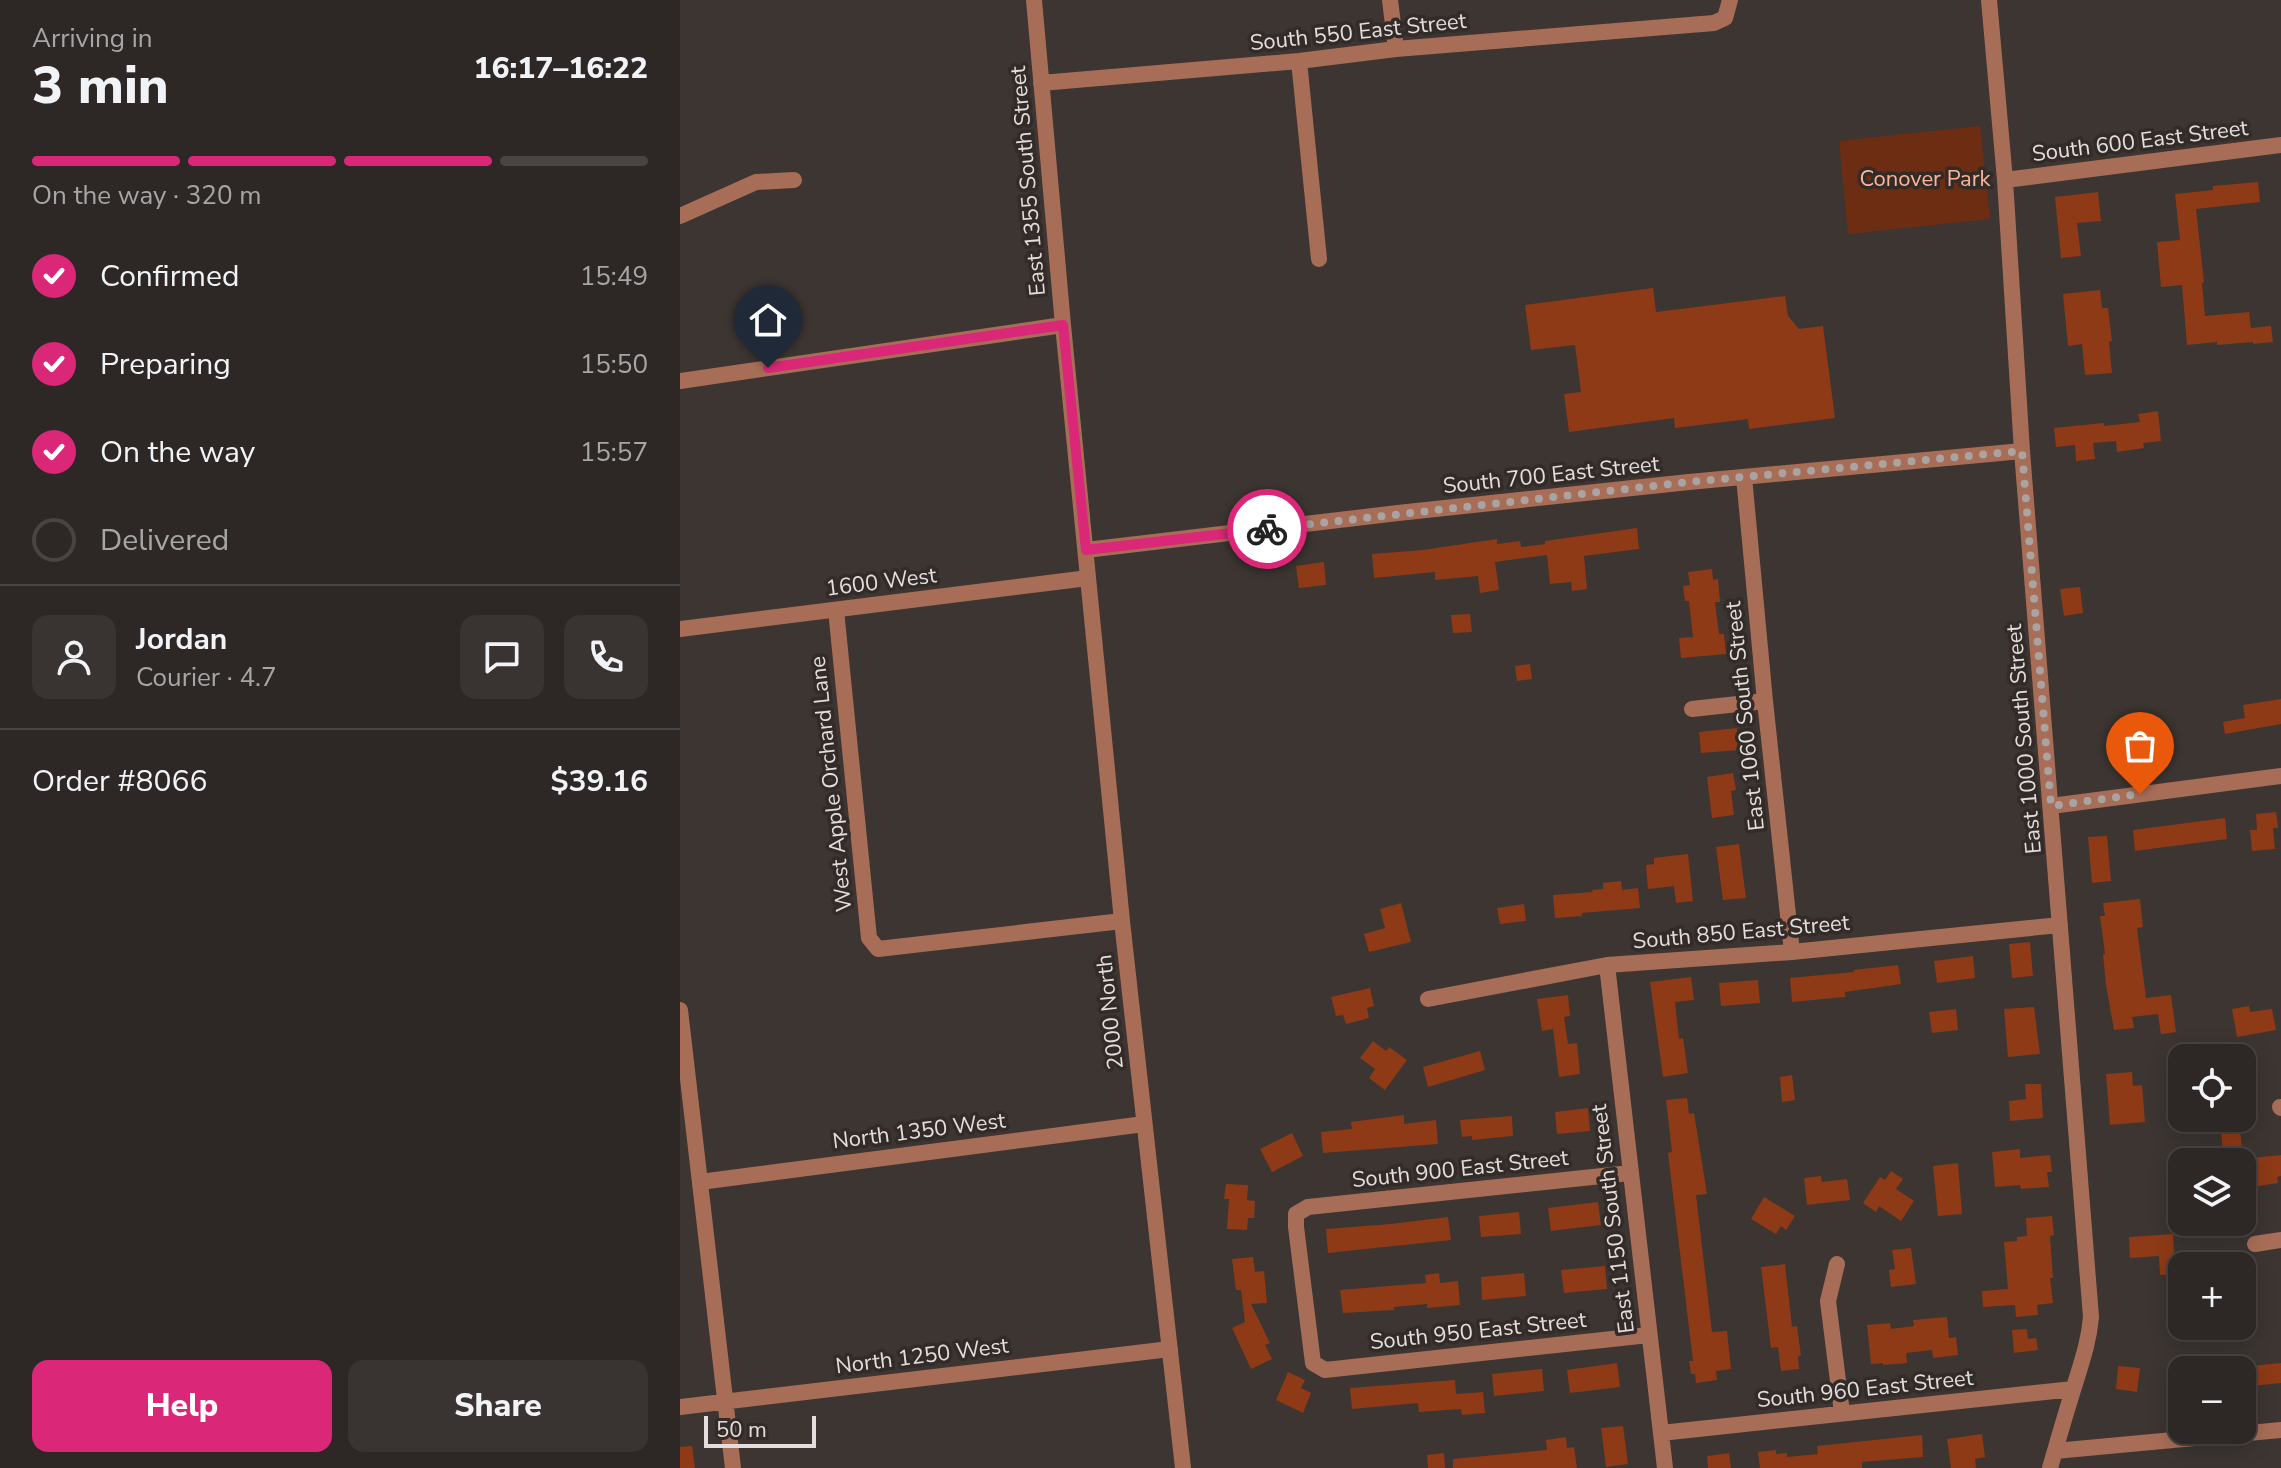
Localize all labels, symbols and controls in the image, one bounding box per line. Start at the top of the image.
street label: South 550 East Street [1248,6,1468,58]
text: Arriving in [32,21,153,56]
text: 16:17–16:22 [473,48,648,89]
text: 3 min [32,50,169,121]
street label: East 1355 South Street [1003,65,1053,297]
street label: South 600 East Street [2030,113,2250,169]
park label: Conover Park [1859,164,1992,194]
text: On the way · 320 m [32,178,261,213]
icon: check [32,254,76,298]
text: Confirmed [100,256,240,297]
text: 15:49 [580,259,648,294]
pin [734,286,802,368]
icon: home [746,298,790,342]
icon: check [32,342,76,386]
text: Preparing [100,344,231,385]
text: 15:50 [580,347,648,382]
icon: check [32,430,76,474]
text: On the way [100,432,255,473]
text: 15:57 [580,435,648,470]
street label: South 700 East Street [1441,449,1661,501]
courier [1227,489,1307,569]
icon: bike [1245,507,1289,551]
text: Delivered [100,520,229,561]
street label: 1600 West [824,560,938,604]
street label: East 1060 South Street [1718,599,1772,832]
button: person [32,615,116,699]
button: chat [460,615,544,699]
button: phone [564,615,648,699]
text: Jordan [136,619,227,660]
street label: East 1000 South Street [1999,623,2049,855]
street label: West Apple Orchard Lane [803,655,859,913]
text: Courier · 4.7 [136,660,277,695]
pin [2106,712,2174,794]
icon: bag [2118,724,2162,768]
text: Order #8066 [32,761,207,802]
text: $39.16 [551,761,648,802]
street label: South 850 East Street [1631,908,1851,956]
street label: 2000 North [1089,953,1131,1071]
map controls [2168,1044,2256,1444]
button: locate [2168,1044,2256,1132]
street label: East 1150 South Street [1584,1102,1642,1335]
street label: North 1350 West [831,1105,1008,1156]
street label: South 900 East Street [1350,1143,1570,1195]
button: layers [2168,1148,2256,1236]
button: + [2168,1252,2256,1340]
street label: South 950 East Street [1368,1305,1588,1357]
street label: North 1250 West [834,1330,1011,1381]
button: − [2168,1356,2256,1444]
button: Help [32,1360,332,1452]
button: Share [348,1360,648,1452]
street label: South 960 East Street [1755,1363,1975,1415]
scale bar [704,1412,816,1448]
text: 50 m [716,1415,767,1445]

